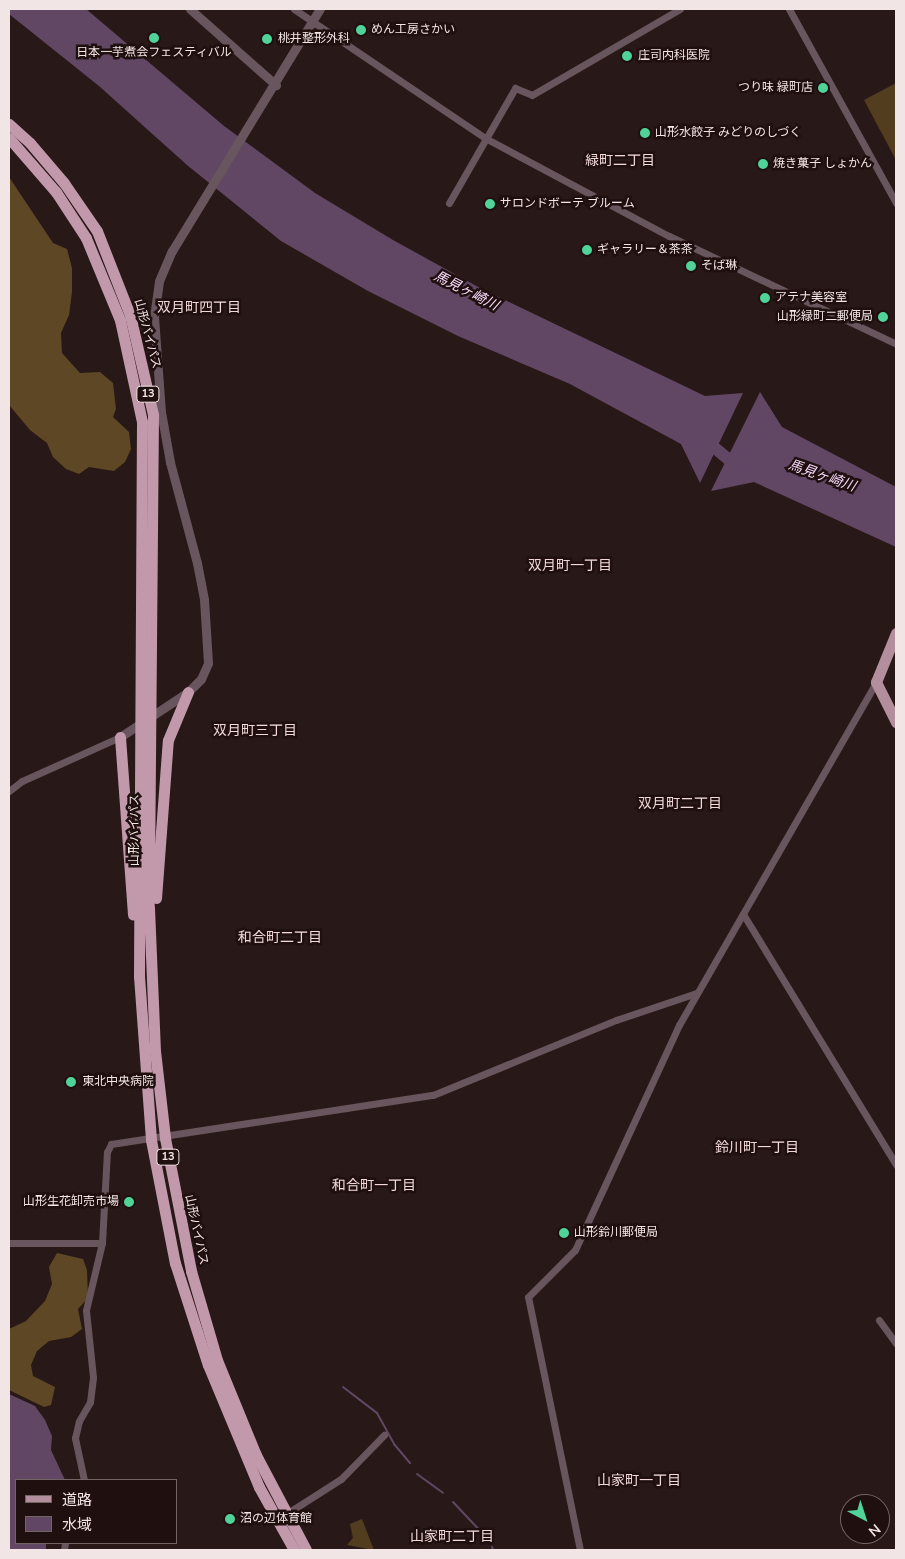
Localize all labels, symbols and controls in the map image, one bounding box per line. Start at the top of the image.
place label: めん工房さかい [371,23,455,37]
marker: めん工房さかい [355,24,367,36]
marker: 日本一芋煮会フェスティバル [148,32,160,44]
marker: 桃井整形外科 [260,32,274,46]
place label: 桃井整形外科 [278,32,350,46]
place label: 日本一芋煮会フェスティバル [76,46,232,60]
marker: 庄司内科医院 [620,49,634,63]
place label: 庄司内科医院 [638,49,710,63]
place label: つり味 緑町店 [738,81,813,95]
marker: つり味 緑町店 [817,82,829,94]
place label: 山形水餃子 みどりのしづく [655,126,802,140]
marker: 山形水餃子 みどりのしづく [639,127,651,139]
district label: 緑町二丁目 [585,153,655,169]
place label: 焼き菓子 しょかん [773,157,872,171]
marker: 焼き菓子 しょかん [757,158,769,170]
place label: サロンドボーテ ブルーム [500,197,635,211]
marker: サロンドボーテ ブルーム [484,198,496,210]
place label: ギャラリー＆茶茶 [597,243,693,257]
marker: ギャラリー＆茶茶 [581,244,593,256]
place label: そば琳 [701,259,737,273]
marker: そば琳 [685,260,697,272]
water label: 馬見ヶ崎川 [431,268,501,314]
place label: アテナ美容室 [775,291,847,305]
marker: アテナ美容室 [759,292,771,304]
street label: 山形バイパス [131,297,163,371]
district label: 双月町四丁目 [157,300,241,316]
place label: 山形緑町二郵便局 [777,310,873,324]
marker: 山形緑町二郵便局 [877,311,889,323]
road number: 13 [136,386,160,402]
water label: 馬見ヶ崎川 [786,457,858,495]
district label: 双月町一丁目 [528,558,612,574]
district label: 双月町三丁目 [213,723,297,739]
street label: 山形バイパス [128,794,142,866]
district label: 双月町二丁目 [638,796,722,812]
district label: 和合町二丁目 [238,930,322,946]
marker: 東北中央病院 [64,1075,78,1089]
place label: 東北中央病院 [82,1075,154,1089]
district label: 鈴川町一丁目 [715,1140,799,1156]
road number: 13 [156,1148,180,1166]
district label: 和合町一丁目 [332,1178,416,1194]
street label: 山形バイパス [181,1193,211,1267]
place label: 山形生花卸売市場 [23,1195,119,1209]
marker: 山形生花卸売市場 [123,1196,135,1208]
place label: 山形鈴川郵便局 [574,1226,658,1240]
marker: 山形鈴川郵便局 [558,1227,570,1239]
district label: 山家町一丁目 [597,1473,681,1489]
legend [15,1479,178,1544]
text: 道路 [62,1490,92,1510]
north arrow [840,1494,890,1544]
place label: 沼の辺体育館 [240,1512,312,1526]
marker: 沼の辺体育館 [224,1513,236,1525]
text: 水域 [62,1515,92,1535]
text: N [864,1519,884,1541]
district label: 山家町二丁目 [410,1529,494,1545]

